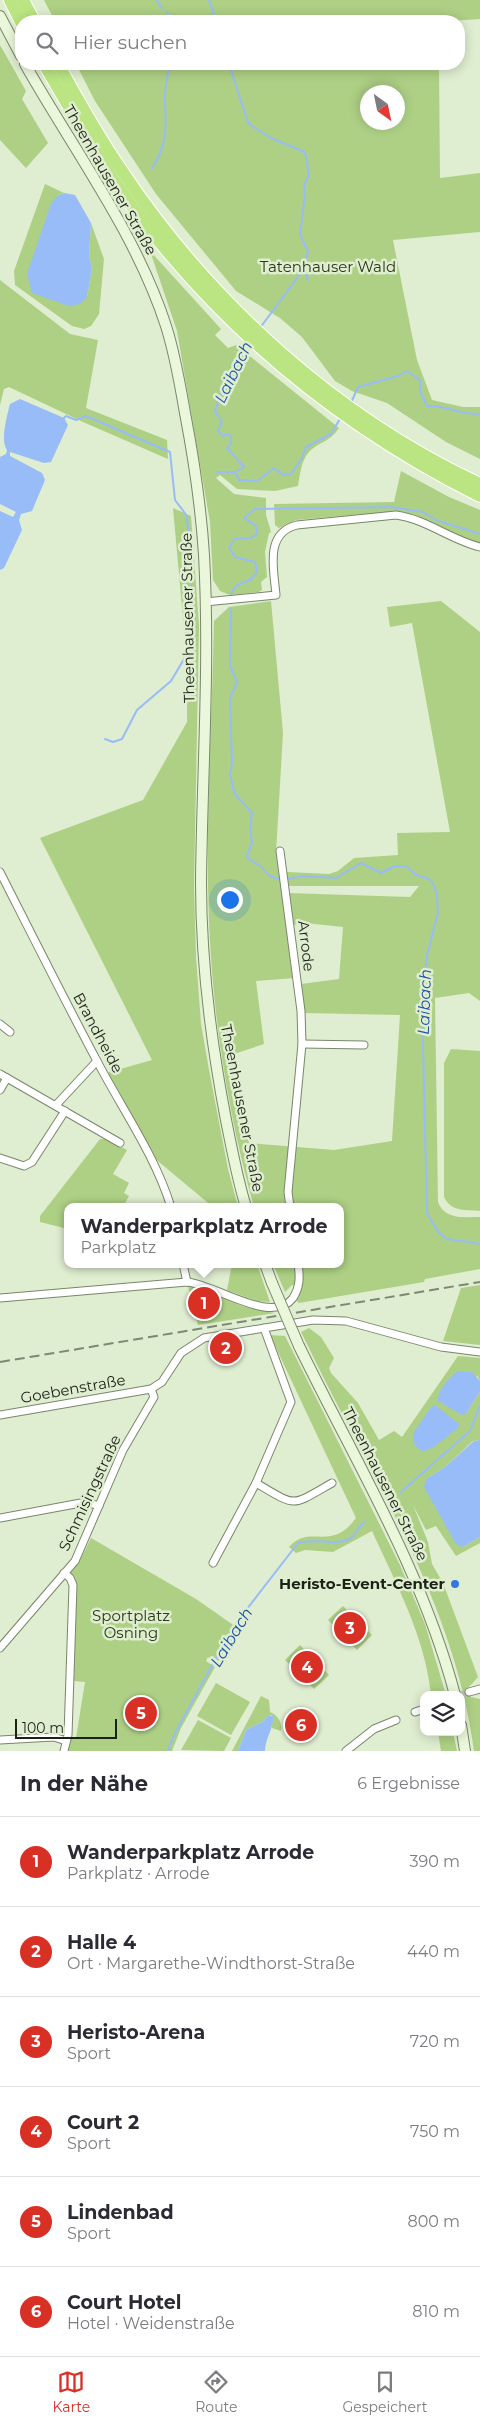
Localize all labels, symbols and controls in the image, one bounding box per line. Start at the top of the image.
search box [15,15,465,70]
icon: search [33,29,61,57]
text: Hier suchen [73,31,187,54]
north arrow [360,85,405,130]
street label: Theenhausener Straße [60,101,161,258]
park label: Tatenhauser Wald [260,257,396,276]
water label: Laibach [210,338,256,406]
street label: Theenhausener Straße [177,533,198,703]
your location [217,887,243,913]
street label: Arrode [294,919,319,972]
water label: Laibach [414,969,435,1035]
street label: Brandheide [69,989,128,1076]
street label: Theenhausener Straße [217,1023,268,1193]
popup [64,1203,344,1268]
text: Wanderparkplatz Arrode [80,1215,328,1238]
text: Parkplatz [80,1238,156,1257]
pin: 1 [188,1284,220,1322]
pin: 2 [210,1329,242,1367]
street label: Goebenstraße [19,1370,127,1407]
street label: Theenhausener Straße [338,1404,433,1564]
street label: Schmisingstraße [54,1432,125,1554]
place label: Heristo-Event-Center [279,1574,446,1593]
marker: Heristo-Event-Center [449,1578,461,1590]
water label: Laibach [206,1604,257,1670]
park label: Sportplatz Osning [92,1606,170,1642]
pin: 3 [334,1609,366,1647]
pin: 4 [291,1648,323,1686]
map controls [420,1691,465,1736]
button: layers [420,1691,465,1736]
pin: 5 [125,1694,157,1732]
pin: 6 [285,1706,317,1744]
scale bar [15,1716,118,1739]
text: 100 m [22,1719,64,1737]
text: In der Nähe [20,1771,148,1796]
text: 6 Ergebnisse [357,1774,460,1793]
text: Wanderparkplatz Arrode [67,1841,314,1864]
text: 1 [33,1852,39,1871]
text: 390 m [409,1852,460,1871]
text: Parkplatz · Arrode [67,1864,210,1883]
text: Halle 4 [67,1931,136,1954]
text: 2 [31,1942,41,1961]
text: 440 m [407,1942,460,1961]
text: Ort · Margarethe-Windthorst-Straße [67,1954,355,1973]
text: Heristo-Arena [67,2021,205,2044]
text: 3 [31,2032,41,2051]
text: 720 m [410,2032,460,2051]
text: Sport [67,2044,111,2063]
text: Court 2 [67,2111,139,2134]
text: 4 [30,2122,42,2141]
text: 750 m [410,2122,460,2141]
text: Sport [67,2134,111,2153]
text: Lindenbad [67,2201,174,2224]
text: 5 [31,2212,41,2231]
text: 800 m [407,2212,460,2231]
text: Sport [67,2224,111,2243]
text: Court Hotel [67,2291,181,2314]
text: 6 [31,2302,41,2321]
text: 810 m [412,2302,460,2321]
text: Hotel · Weidenstraße [67,2314,235,2333]
tab: Karte [53,2368,90,2416]
tab: Route [195,2368,237,2416]
tab: Gespeichert [342,2368,427,2416]

